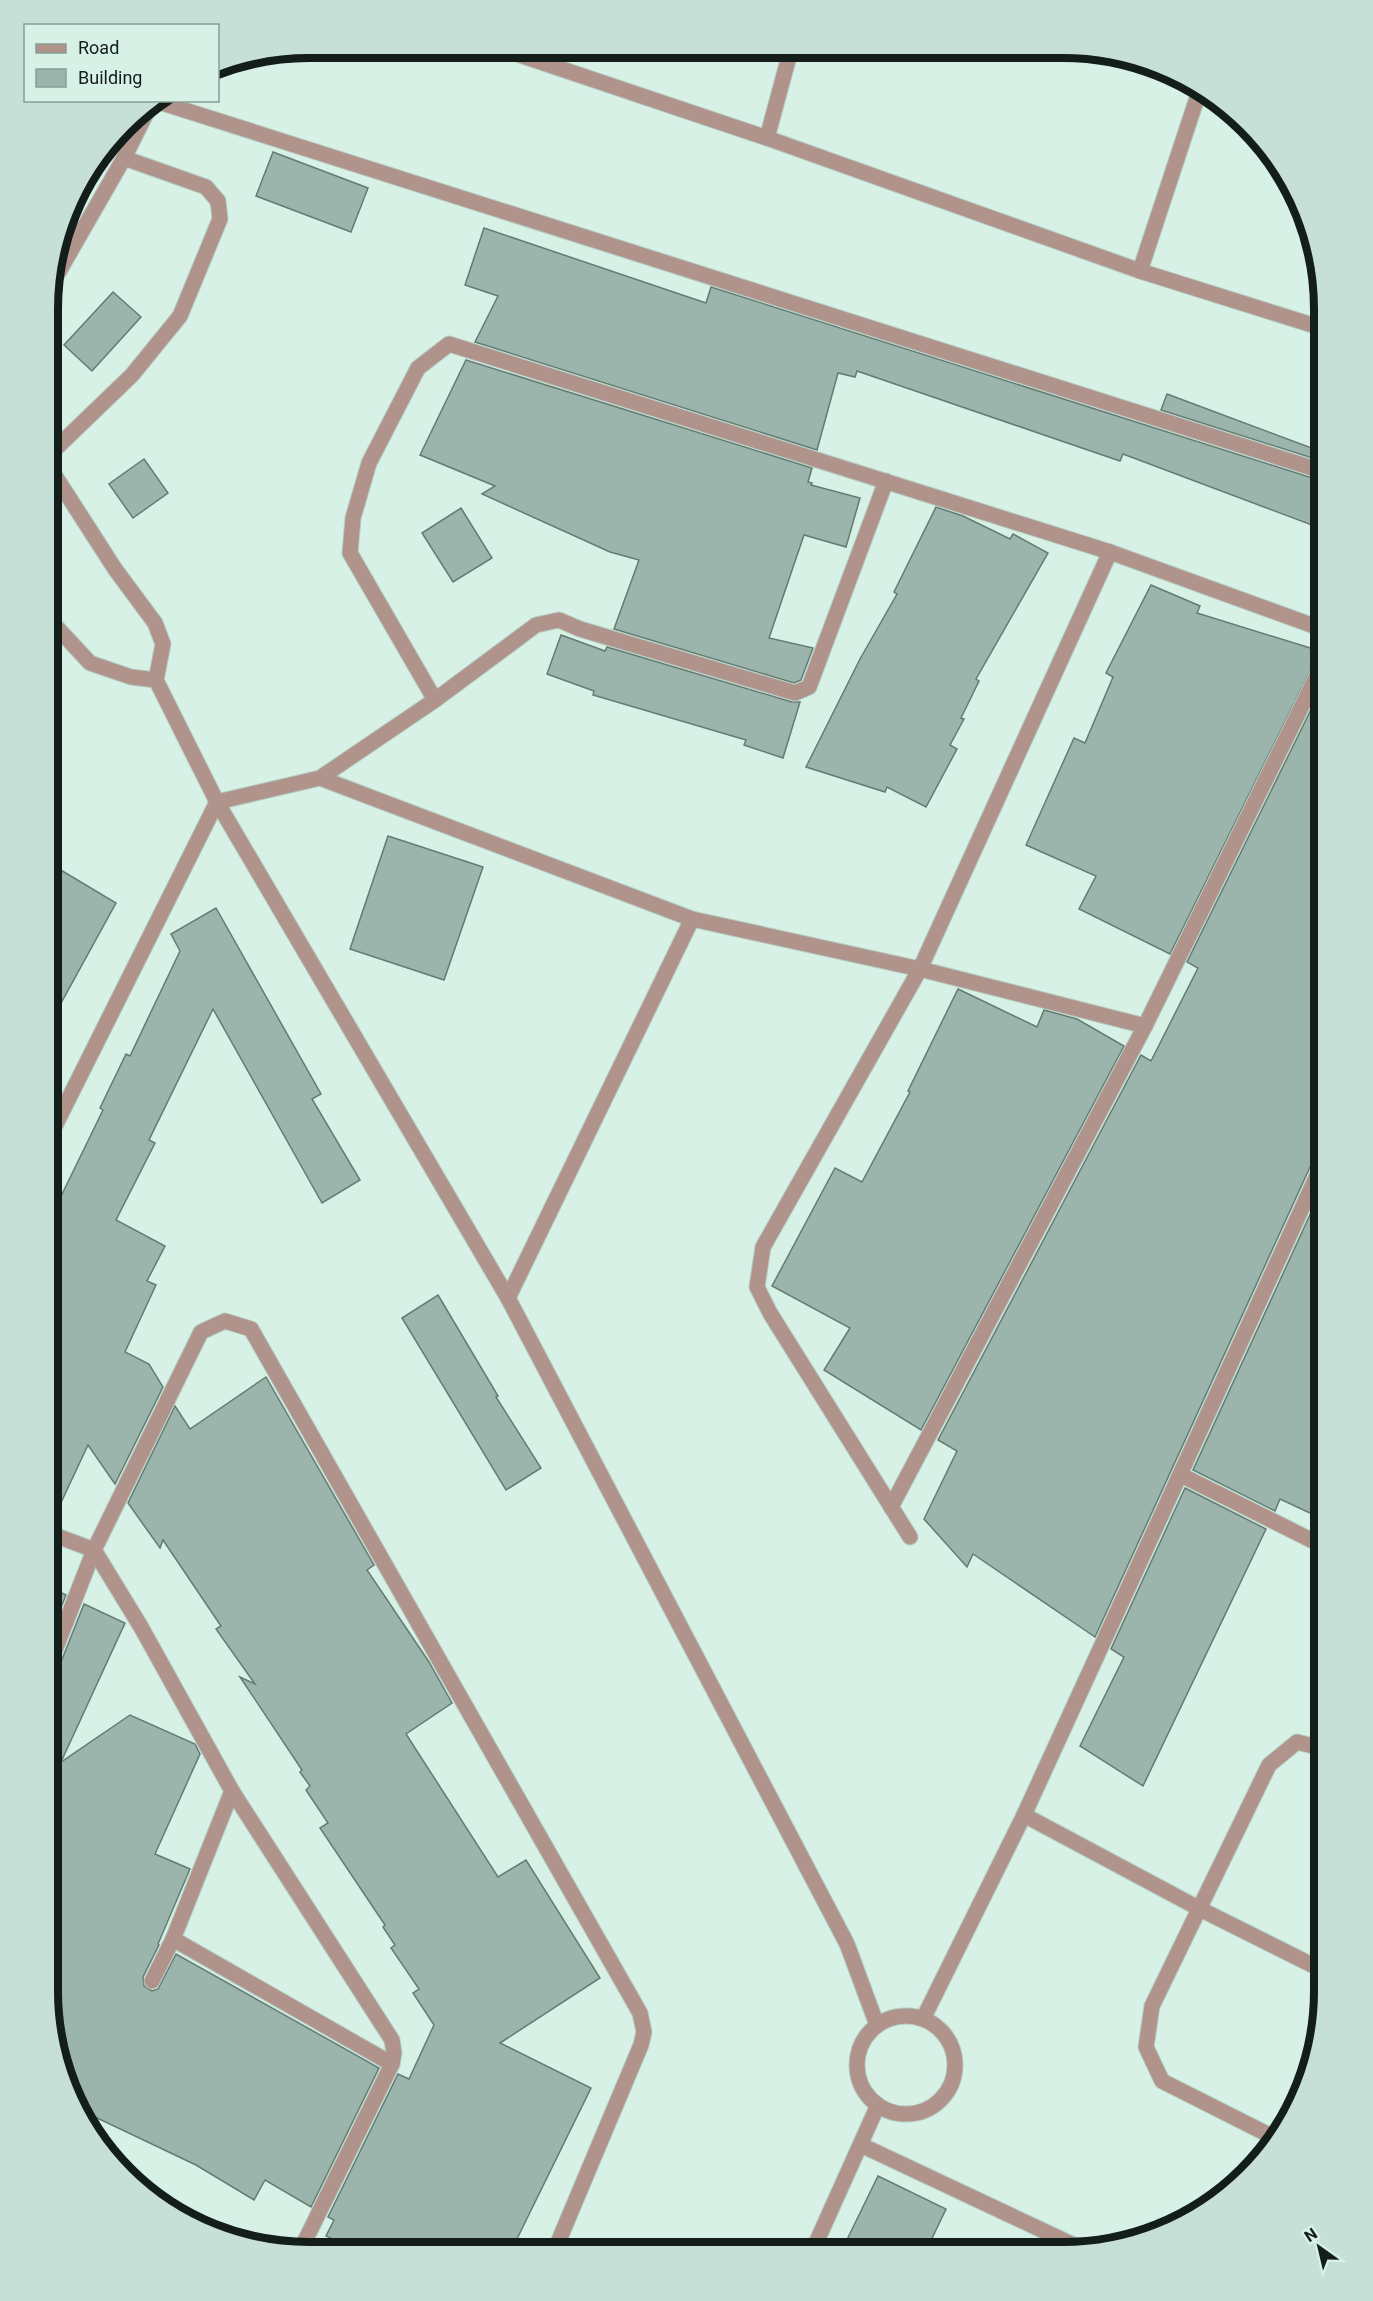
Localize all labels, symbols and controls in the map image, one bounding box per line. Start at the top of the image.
legend [24,24,219,102]
text: Road [78,37,119,58]
text: Building [78,67,142,88]
north arrow [1289,2217,1349,2277]
text: N [1301,2224,1321,2246]

